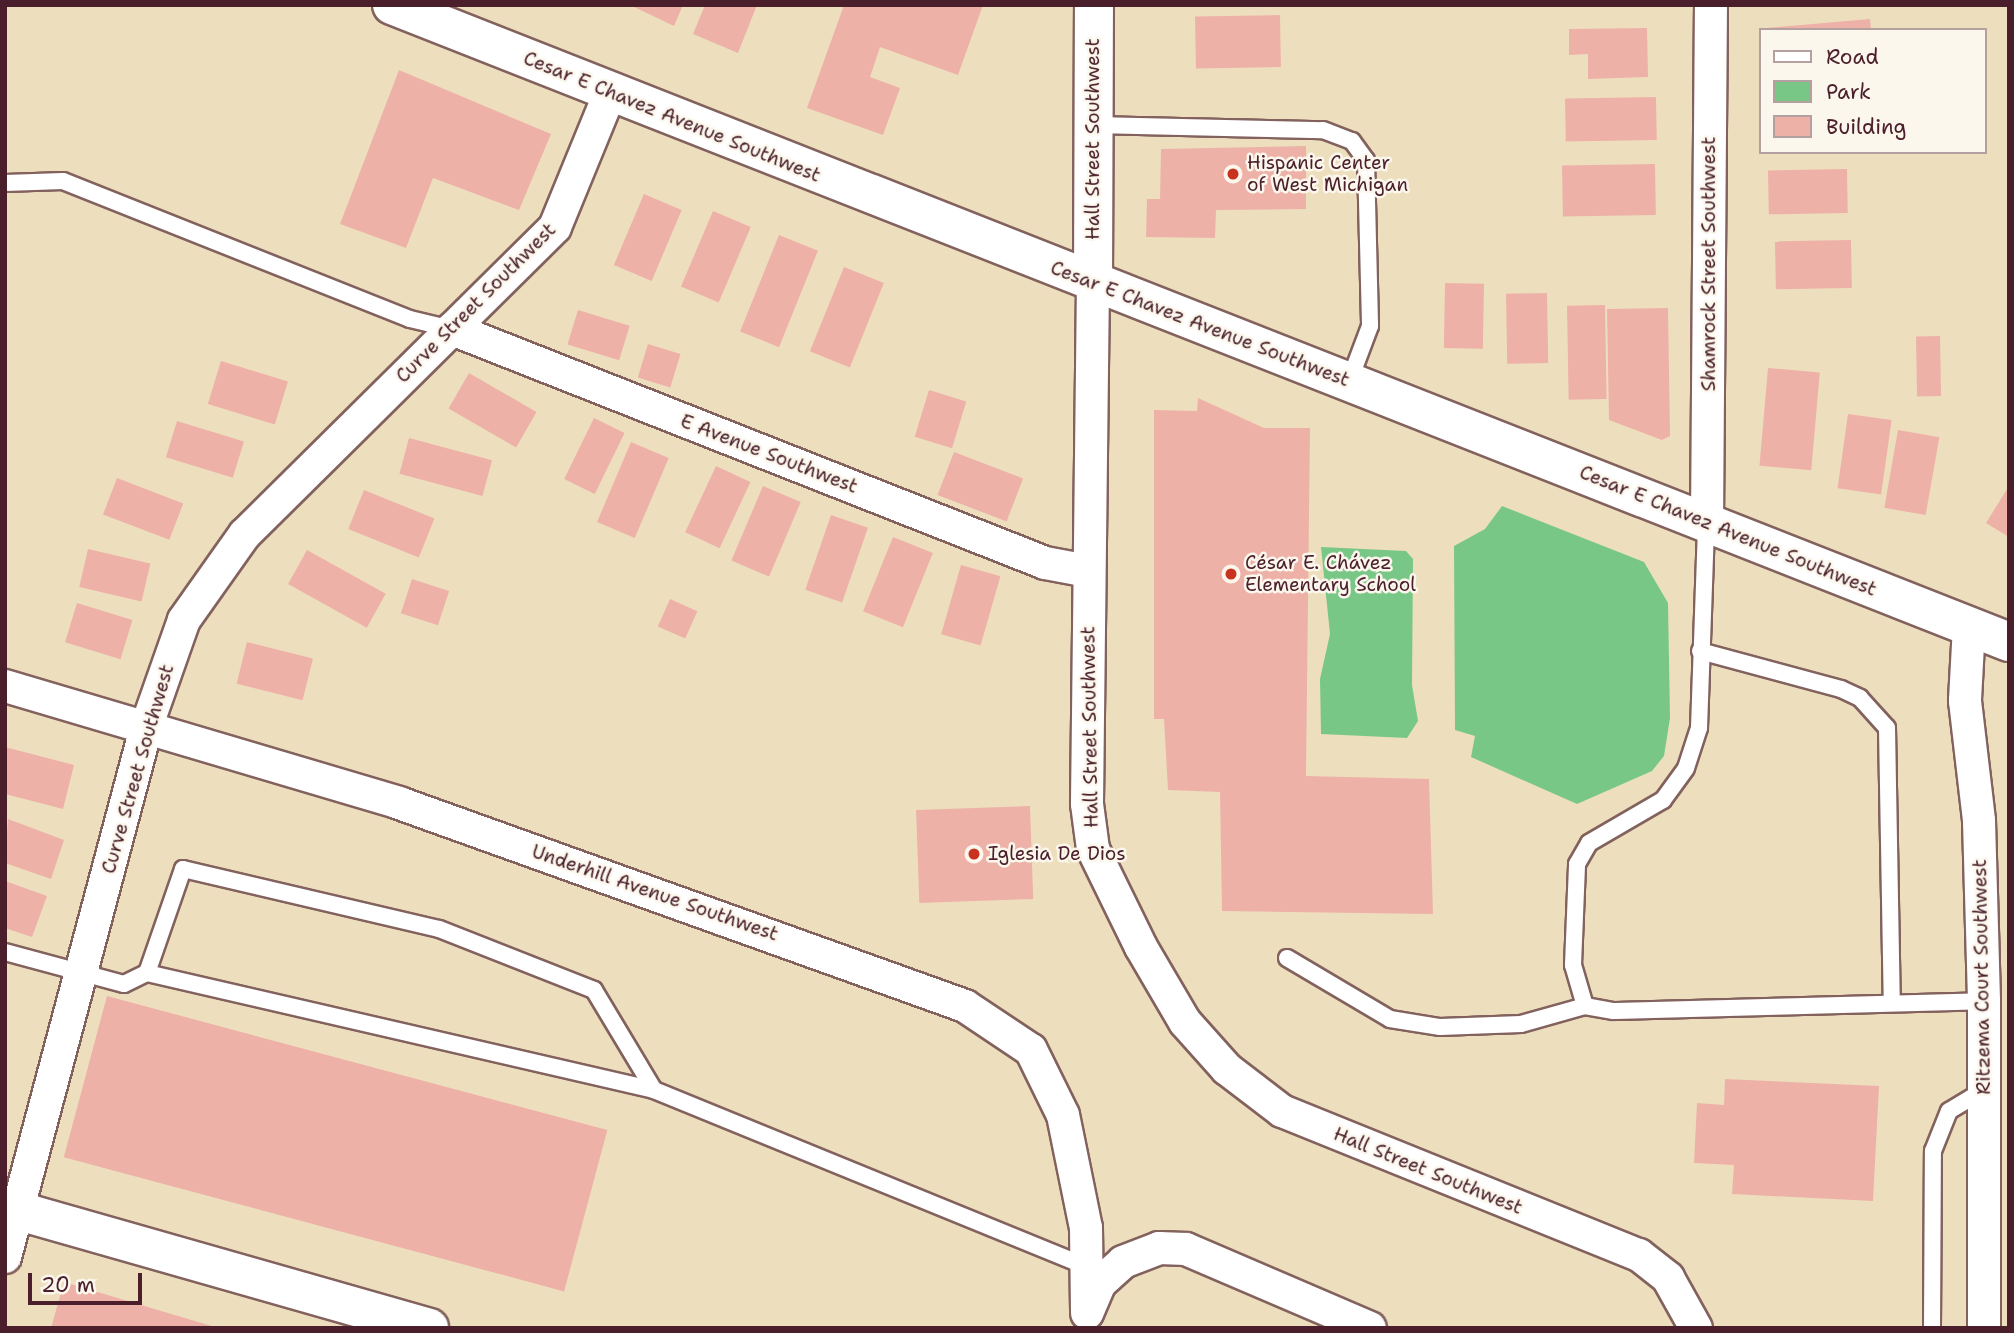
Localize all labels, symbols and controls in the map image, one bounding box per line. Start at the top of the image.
legend [1758,28,1986,154]
street label: Hall Street Southwest [1082,38,1104,240]
text: Road [1826,43,1879,71]
street label: Cesar E Chavez Avenue Southwest [520,47,824,187]
text: Park [1826,78,1871,106]
text: Building [1826,113,1906,141]
street label: Shamrock Street Southwest [1698,137,1720,391]
place label: Hispanic Center of West Michigan [1247,152,1408,196]
marker: Hispanic Center of West Michigan [1225,166,1241,182]
street label: Curve Street Southwest [391,218,561,388]
street label: Cesar E Chavez Avenue Southwest [1047,256,1353,392]
street label: E Avenue Southwest [677,410,861,498]
street label: Cesar E Chavez Avenue Southwest [1576,461,1880,601]
place label: César E. Chávez Elementary School [1245,552,1416,596]
marker: César E. Chávez Elementary School [1223,566,1239,582]
street label: Hall Street Southwest [1077,626,1103,828]
street label: Curve Street Southwest [97,662,179,876]
street label: Underhill Avenue Southwest [529,840,781,946]
place label: Iglesia De Dios [988,843,1126,865]
marker: Iglesia De Dios [966,846,982,862]
street label: Ritzema Court Southwest [1969,859,1995,1095]
street label: Hall Street Southwest [1330,1123,1526,1219]
scale bar [32,1260,145,1304]
text: 20 m [41,1271,95,1299]

